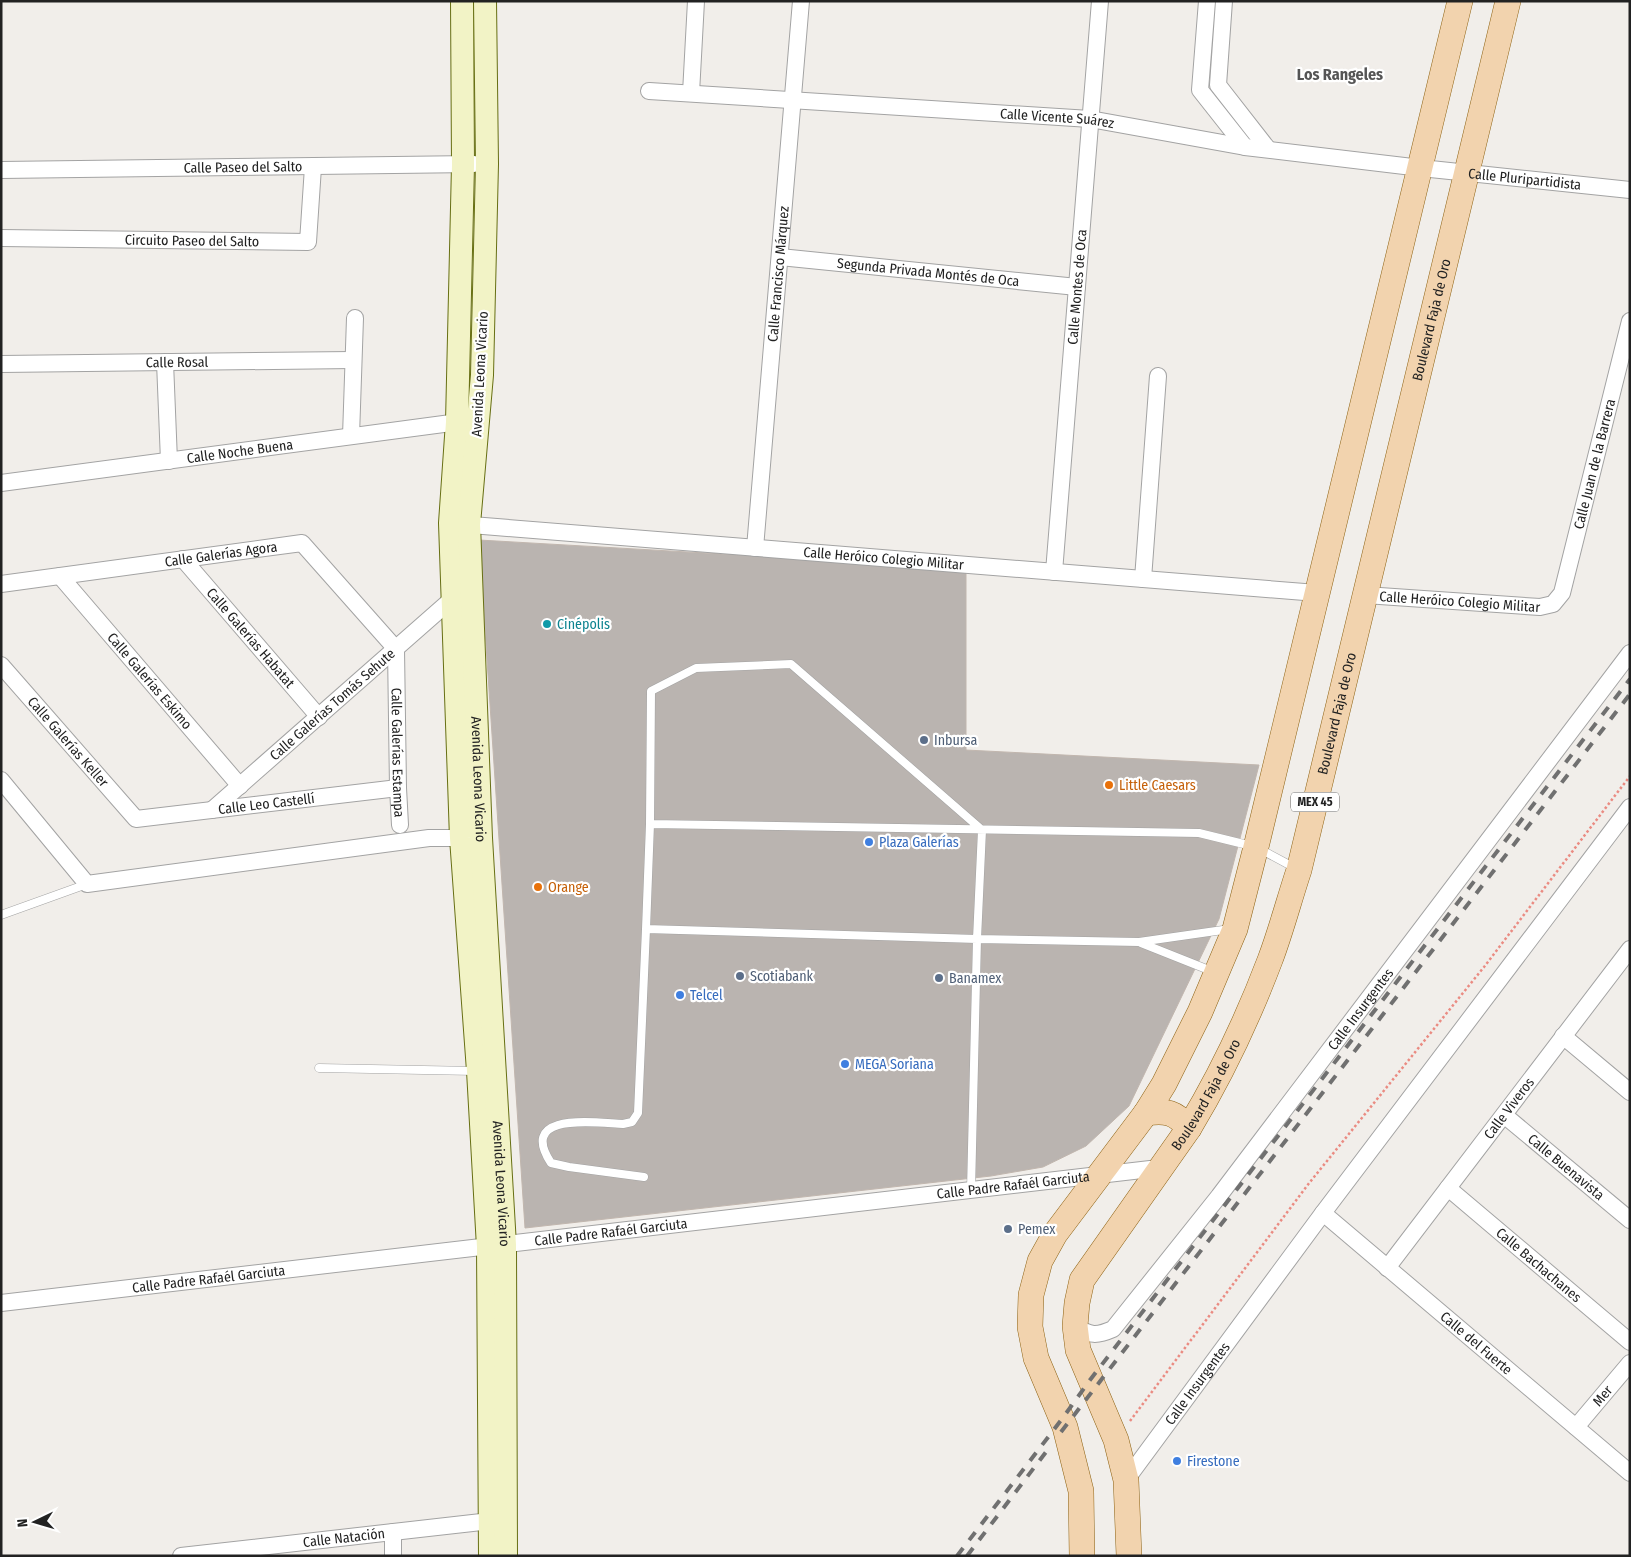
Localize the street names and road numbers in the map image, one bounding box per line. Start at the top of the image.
street label: Calle Vicente Suárez [999,105,1116,132]
street label: Calle Paseo del Salto [183,158,302,176]
street label: Calle Pluripartidista [1467,165,1582,193]
street label: Calle Francisco Márquez [764,205,792,343]
street label: Calle Montes de Oca [1064,228,1090,345]
street label: Circuito Paseo del Salto [125,231,259,250]
street label: Segunda Privada Montés de Oca [836,254,1020,290]
street label: Boulevard Faja de Oro [1408,257,1454,383]
street label: Avenida Leona Vicario [468,311,492,437]
street label: Calle Rosal [146,353,209,371]
street label: Calle Juan de la Barrera [1570,397,1619,531]
street label: Calle Noche Buena [186,436,294,467]
street label: Calle Galerías Agora [164,538,278,570]
street label: Calle Heróico Colegio Militar [803,543,965,573]
street label: Calle Galerías Habatat [203,584,299,692]
street label: Calle Heróico Colegio Militar [1379,588,1541,615]
street label: Calle Galerías Eskimo [104,629,196,733]
street label: Calle Galerías Tomás Sehute [266,645,398,764]
street label: Boulevard Faja de Oro [1314,651,1360,776]
street label: Calle Galerías Estampa [388,687,408,818]
street label: Calle Galerías Keller [24,693,112,790]
street label: Avenida Leona Vicario [468,716,490,843]
street label: Calle Leo Castellí [217,789,316,818]
road number: MEX 45 [1291,792,1339,812]
street label: Calle Insurgentes [1324,965,1397,1053]
street label: Boulevard Faja de Oro [1167,1036,1244,1154]
street label: Calle Viveros [1480,1074,1538,1142]
street label: Avenida Leona Vicario [489,1120,514,1247]
street label: Calle Buenavista [1525,1130,1608,1204]
street label: Calle Padre Rafaél Garciuta [936,1168,1091,1202]
street label: Calle Padre Rafaél Garciuta [534,1215,688,1249]
street label: Calle Bachachanes [1493,1224,1585,1306]
street label: Calle Padre Rafaél Garciuta [131,1261,286,1296]
street label: Calle del Fuerte [1437,1308,1516,1378]
street label: Calle Insurgentes [1161,1339,1233,1428]
street label: Mer [1589,1382,1616,1409]
street label: Calle Natación [302,1524,386,1551]

